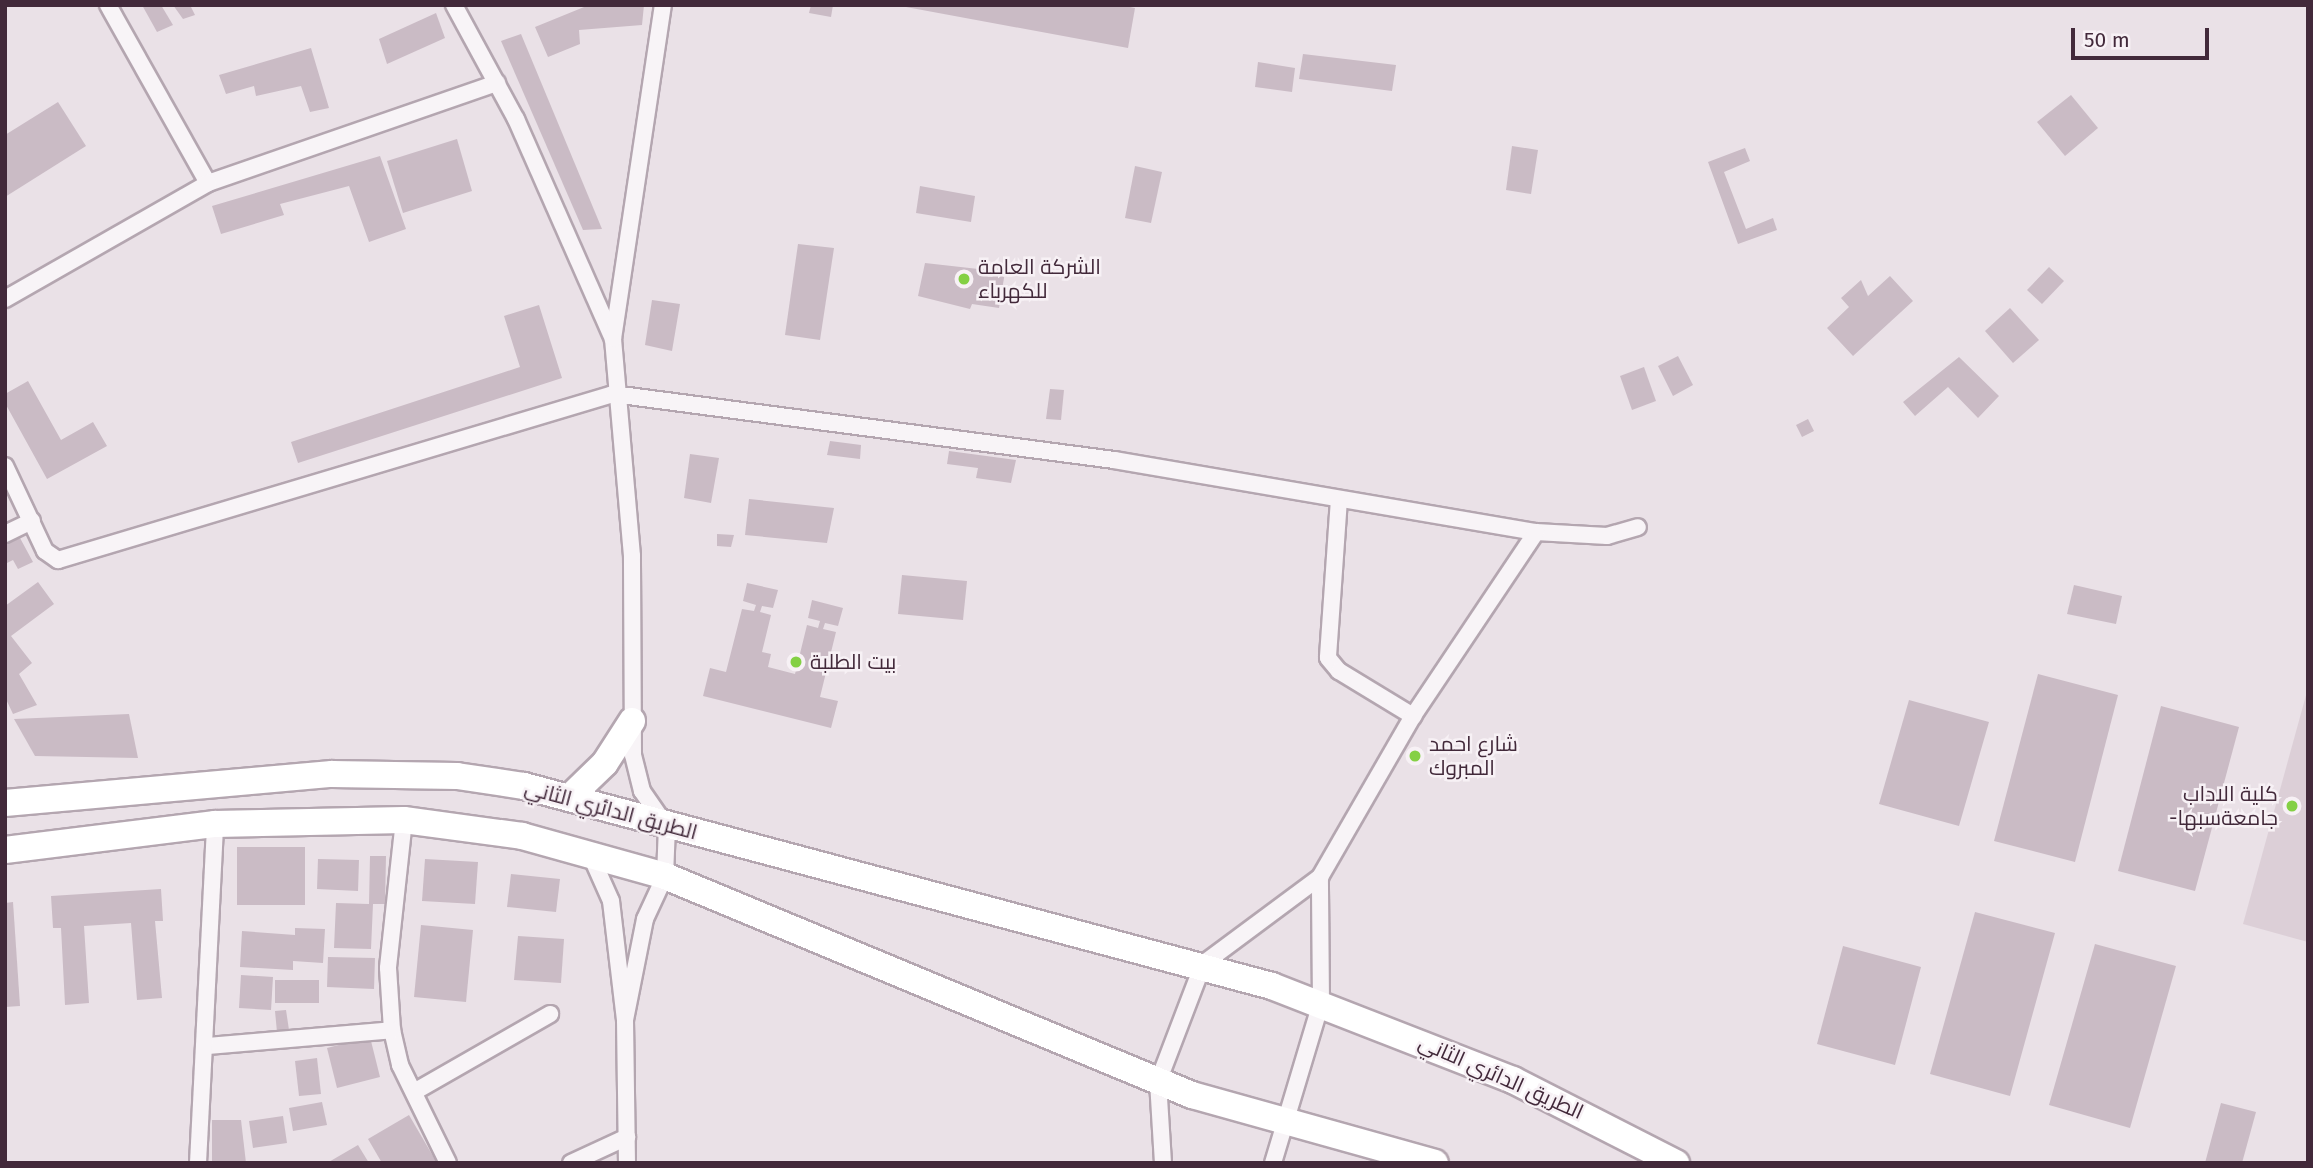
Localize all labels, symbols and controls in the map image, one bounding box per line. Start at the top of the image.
scale bar [2075,14,2213,58]
text: 50 m [2084,27,2130,53]
place label: الشركة العامة للكهرباء [978,254,1101,304]
marker: الشركة العامة للكهرباء [956,271,972,287]
place label: بيت الطلبة [810,649,896,675]
marker: بيت الطلبة [788,654,804,670]
place label: شارع احمد المبروك [1429,731,1518,781]
marker: شارع احمد المبروك [1407,748,1423,764]
street label: الطريق الدائري الثاني [522,775,700,845]
place label: كلية الاداب -جامعةسبها [2169,781,2278,831]
marker: كلية الاداب -جامعةسبها [2284,798,2300,814]
street label: الطريق الدائري الثاني [1415,1029,1587,1125]

